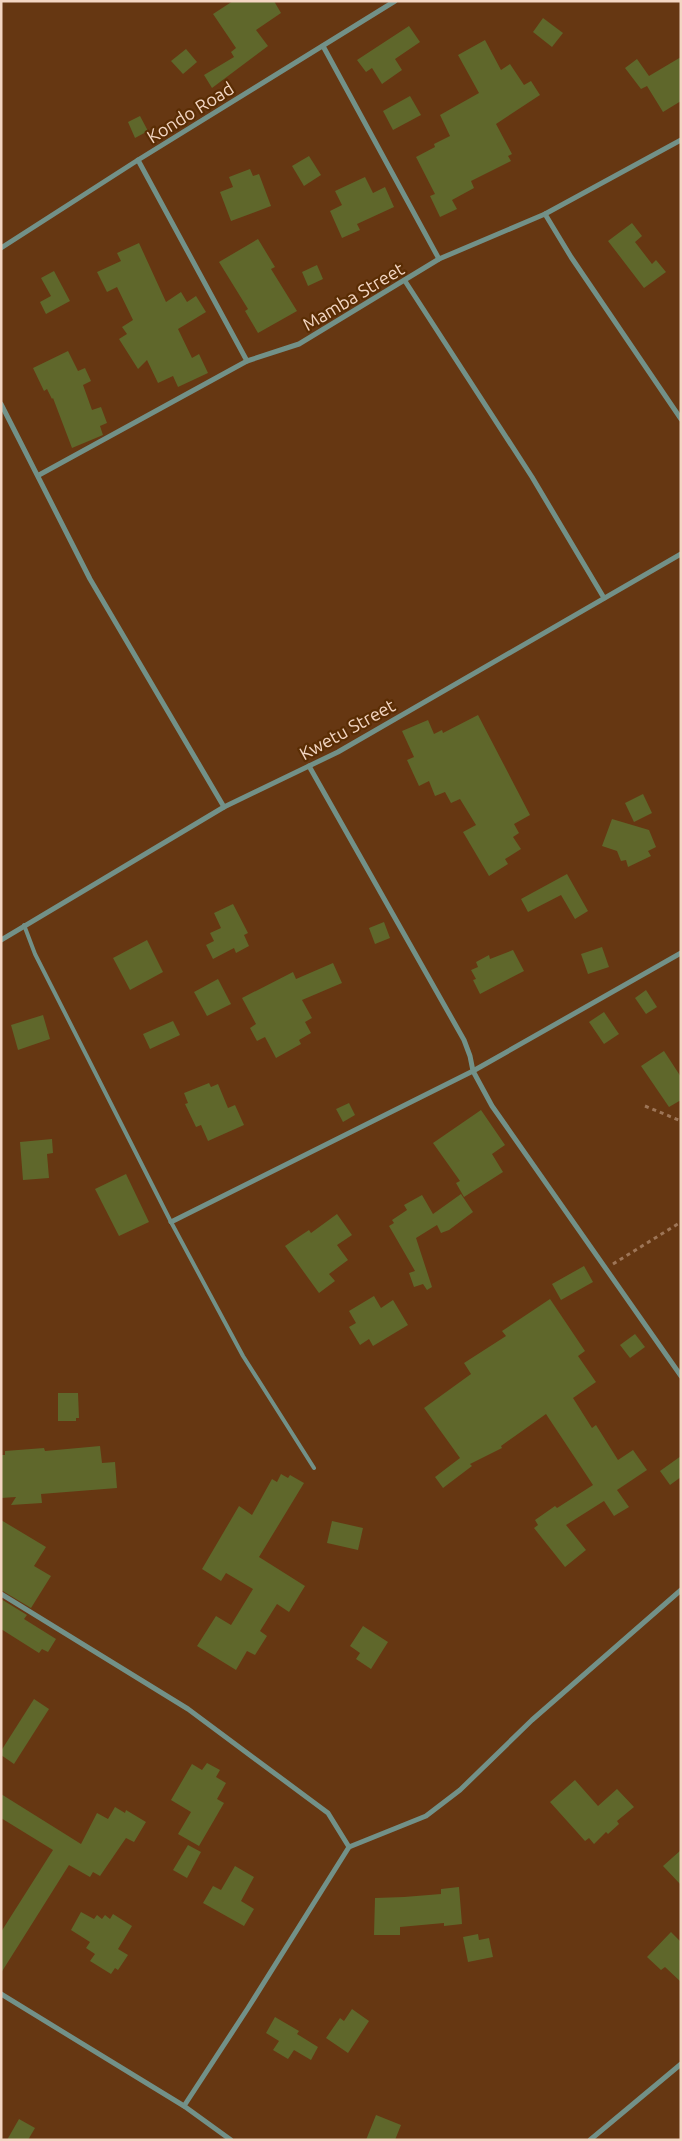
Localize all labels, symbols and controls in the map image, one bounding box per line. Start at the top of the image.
street label: Kondo Road [143,77,237,147]
street label: Mamba Street [299,258,407,334]
street label: Kwetu Street [296,695,398,763]

